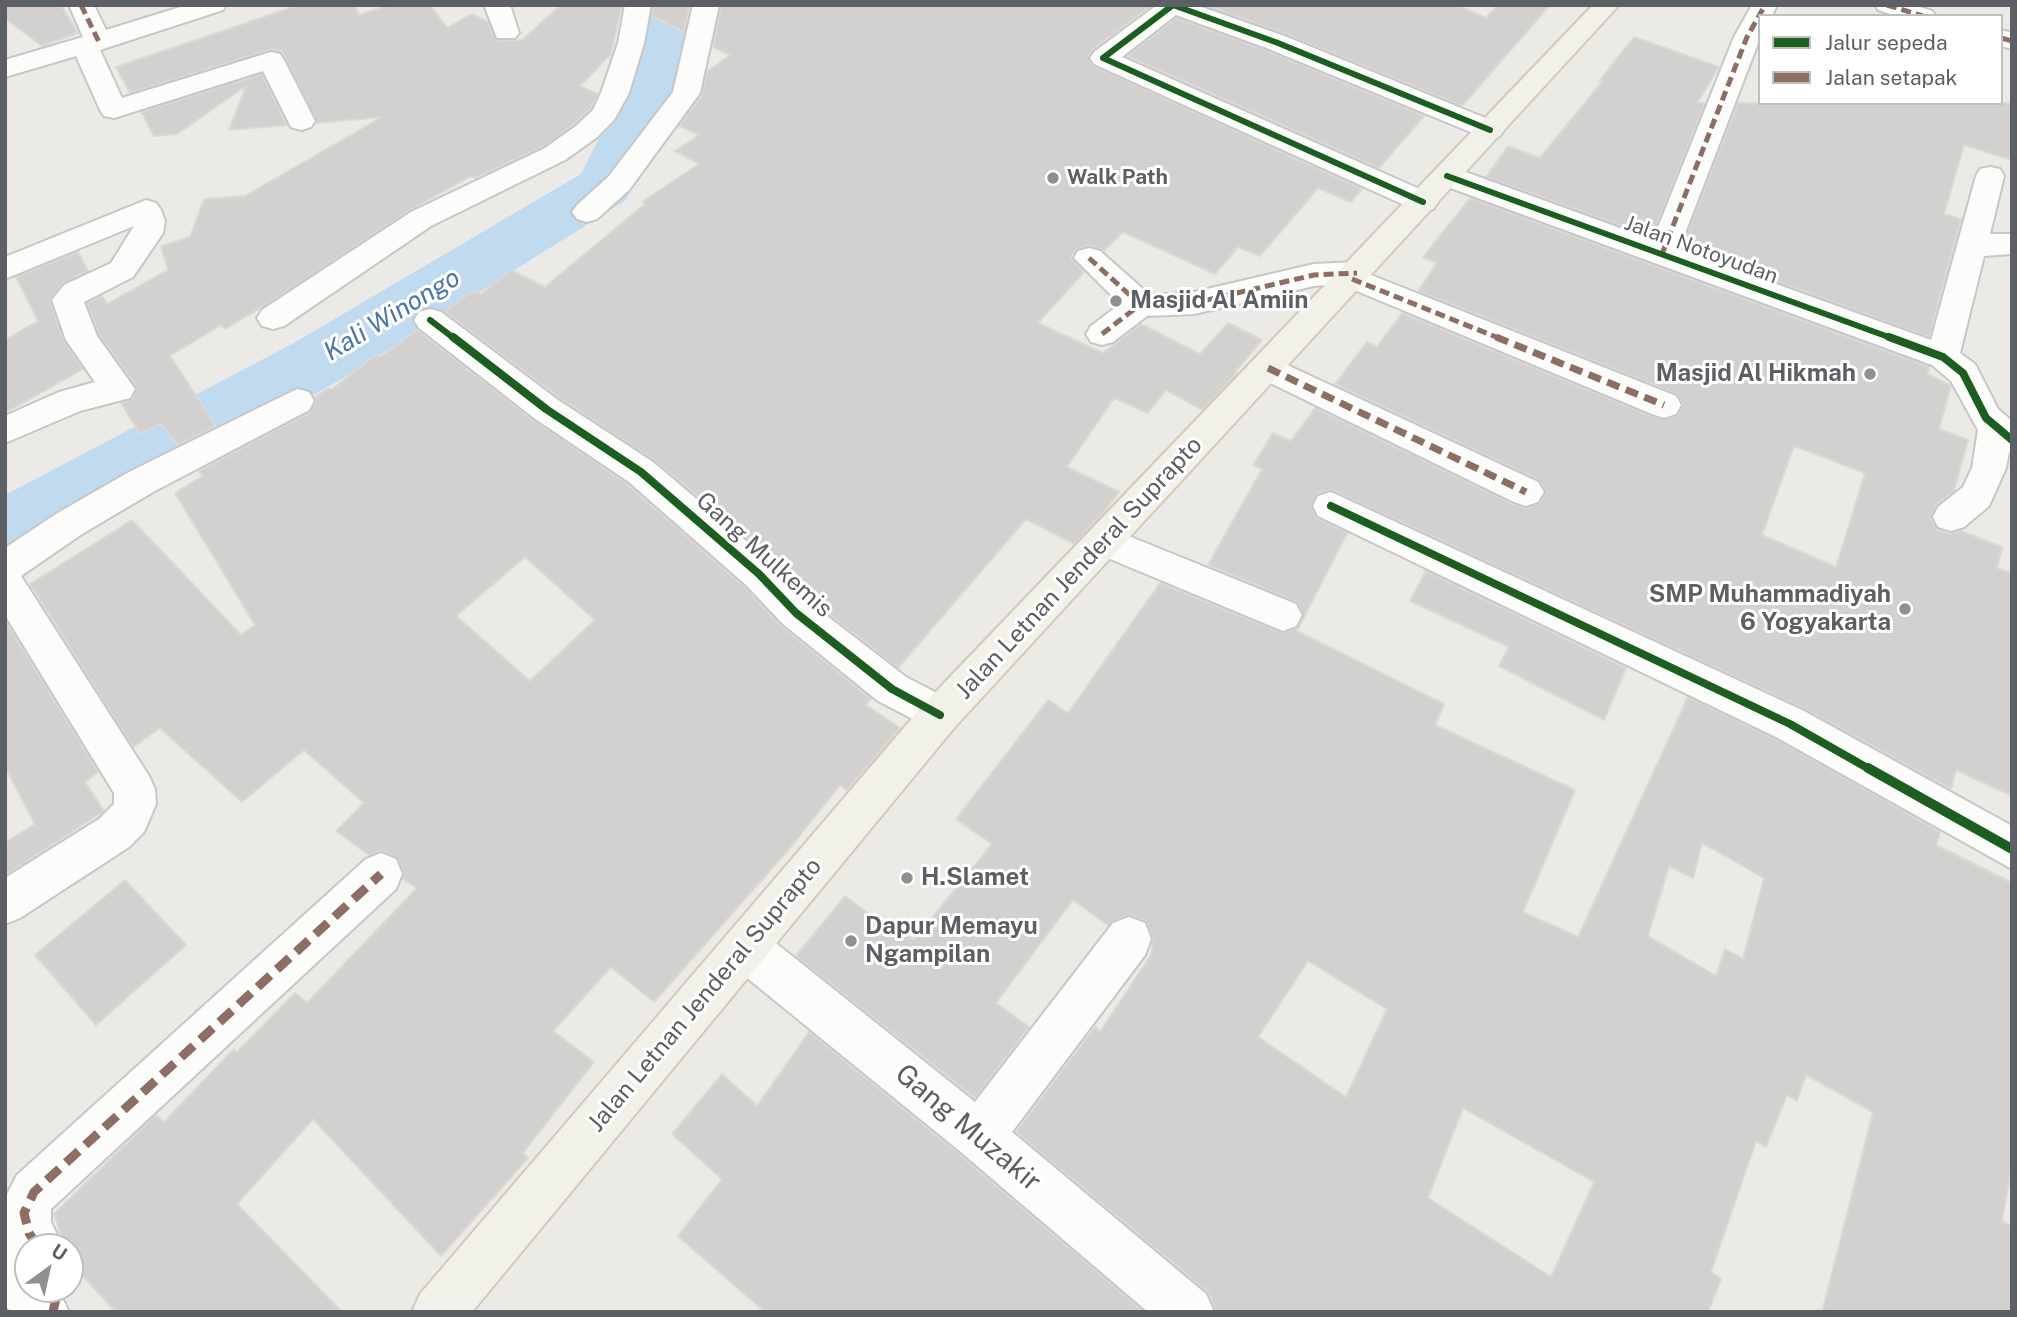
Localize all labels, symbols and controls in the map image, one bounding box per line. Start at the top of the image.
legend [1758,14,2003,105]
text: Jalur sepeda [1825,30,1948,55]
text: Jalan setapak [1825,65,1957,90]
place label: Walk Path [1067,165,1168,191]
marker: Walk Path [1045,170,1061,186]
street label: Jalan Notoyudan [1621,211,1781,289]
water label: Kali Winongo [318,262,466,368]
place label: Masjid Al Amiin [1130,287,1308,315]
marker: Masjid Al Amiin [1108,293,1124,309]
place label: Masjid Al Hikmah [1656,360,1856,388]
marker: Masjid Al Hikmah [1862,366,1878,382]
street label: Jalan Letnan Jenderal Suprapto [950,431,1208,705]
street label: Gang Mulkemis [690,486,838,624]
place label: SMP Muhammadiyah 6 Yogyakarta [1649,581,1891,637]
marker: SMP Muhammadiyah 6 Yogyakarta [1897,601,1913,617]
street label: Jalan Letnan Jenderal Suprapto [582,852,828,1138]
place label: H.Slamet [921,864,1029,892]
marker: H.Slamet [899,870,915,886]
place label: Dapur Memayu Ngampilan [865,913,1038,969]
marker: Dapur Memayu Ngampilan [843,933,859,949]
street label: Gang Muzakir [888,1057,1048,1199]
north arrow [14,1233,84,1303]
text: U [48,1239,71,1265]

